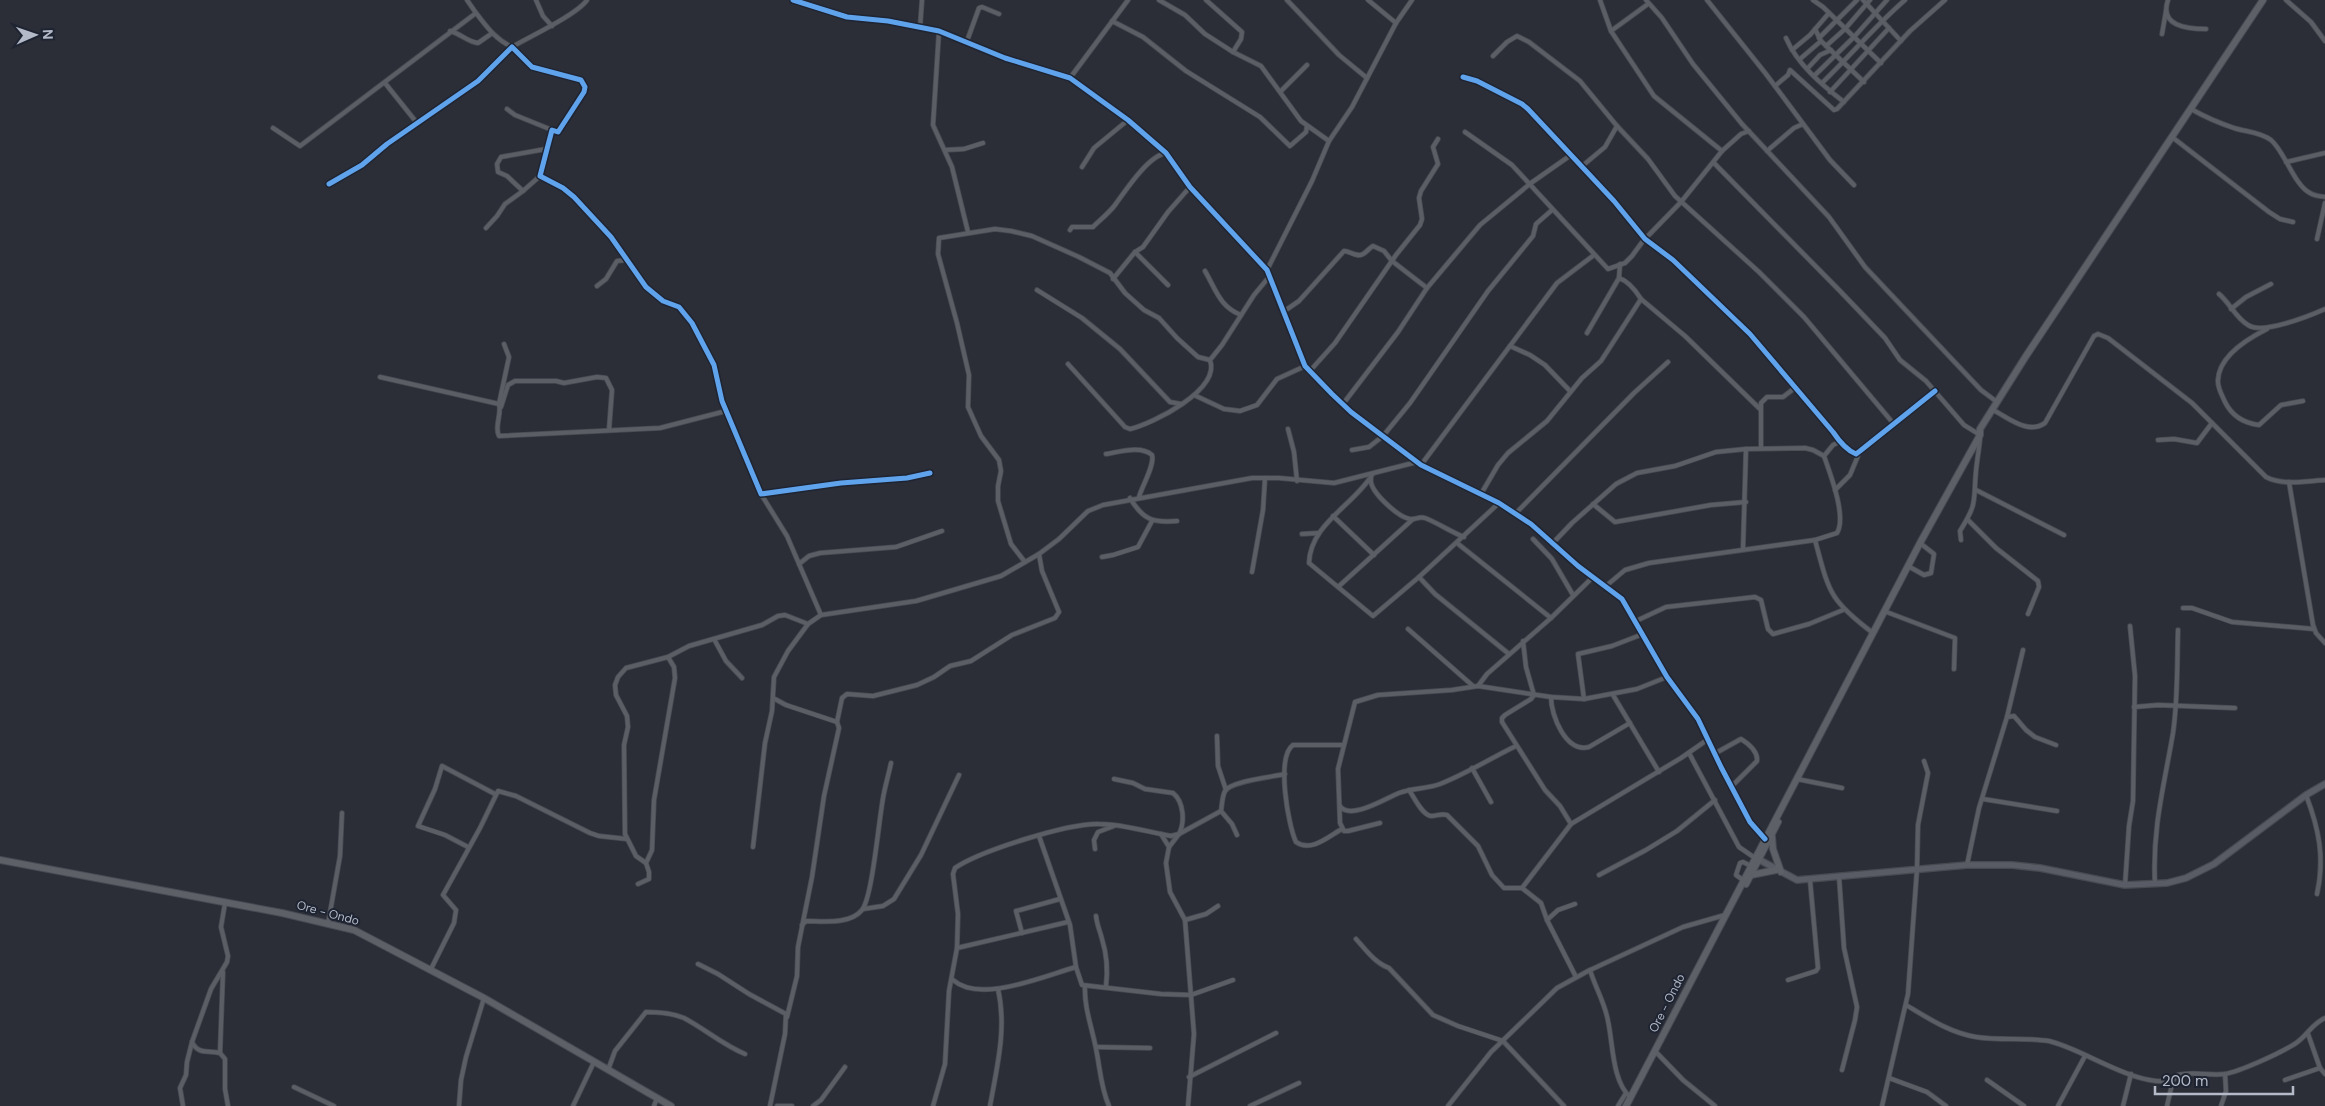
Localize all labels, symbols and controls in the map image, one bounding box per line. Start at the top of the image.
north arrow [10,10,60,60]
text: N [39,29,57,40]
street label: Ore - Ondo [295,897,361,929]
street label: Ore - Ondo [1645,971,1689,1035]
scale bar [2155,1064,2292,1096]
text: 200 m [2162,1071,2208,1091]

